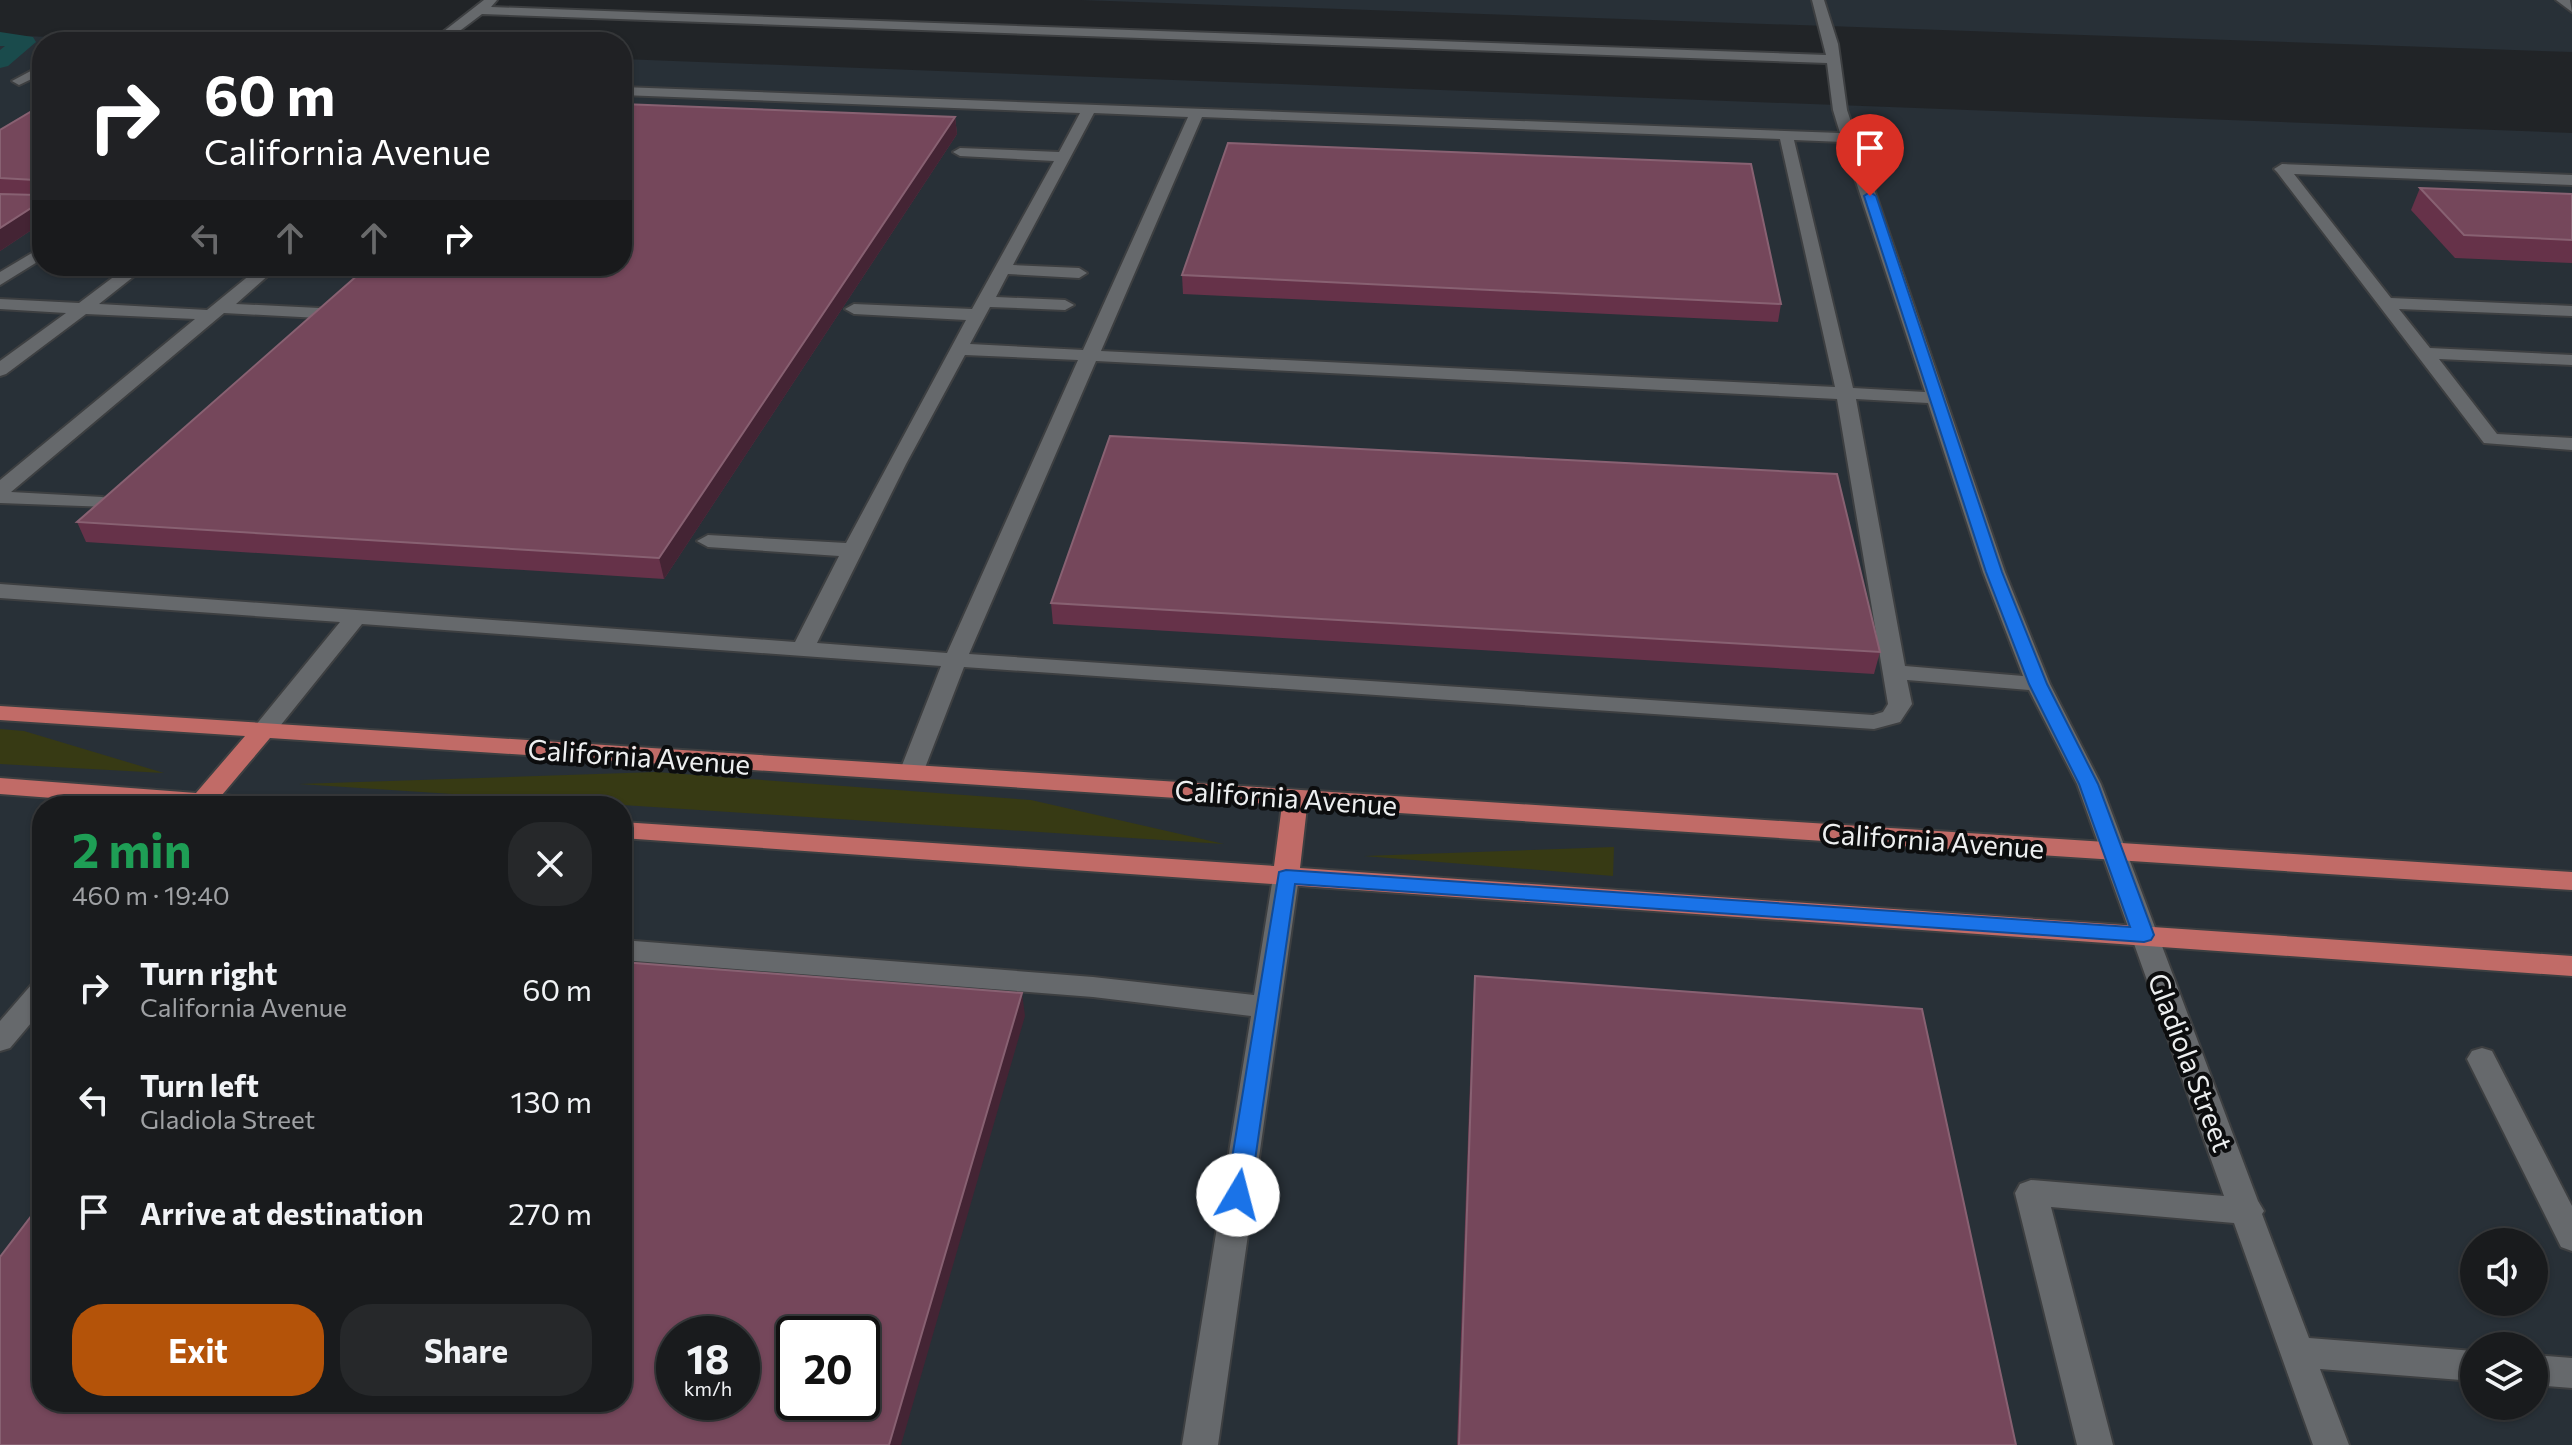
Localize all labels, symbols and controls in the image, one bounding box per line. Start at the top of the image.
text: 60 m [204,59,335,128]
icon: right [72,64,176,168]
pin [1836,114,1904,196]
icon: arrive [1848,126,1892,170]
text: California Avenue [204,128,491,172]
icon: left [184,216,228,260]
icon: ahead [268,216,312,260]
icon: ahead [352,216,396,260]
icon: right [436,216,480,260]
street label: California Avenue [527,731,751,781]
street label: California Avenue [1174,772,1398,822]
street label: California Avenue [1821,815,2045,865]
text: 2 min [72,819,192,878]
button: close [508,822,592,906]
text: 460 m · 19:40 [72,879,230,910]
text: Turn right [140,954,277,991]
icon: right [72,966,116,1010]
street label: Gladiola Street [2141,968,2241,1156]
text: 60 m [522,970,592,1007]
text: California Avenue [140,991,347,1022]
text: Turn left [140,1066,259,1103]
icon: left [72,1078,116,1122]
text: 130 m [511,1082,592,1119]
text: Gladiola Street [140,1103,315,1134]
position arrow [1196,1153,1280,1237]
icon: arrive [72,1190,116,1234]
text: Arrive at destination [140,1194,424,1231]
text: 270 m [508,1194,592,1231]
map controls [2460,1228,2548,1420]
button: sound [2460,1228,2548,1316]
button: Exit [72,1304,324,1396]
button: Share [340,1304,592,1396]
speed limit sign: 20 [776,1316,880,1420]
button: layers [2460,1332,2548,1420]
text: 18 [687,1333,729,1382]
text: km/h [684,1376,732,1400]

